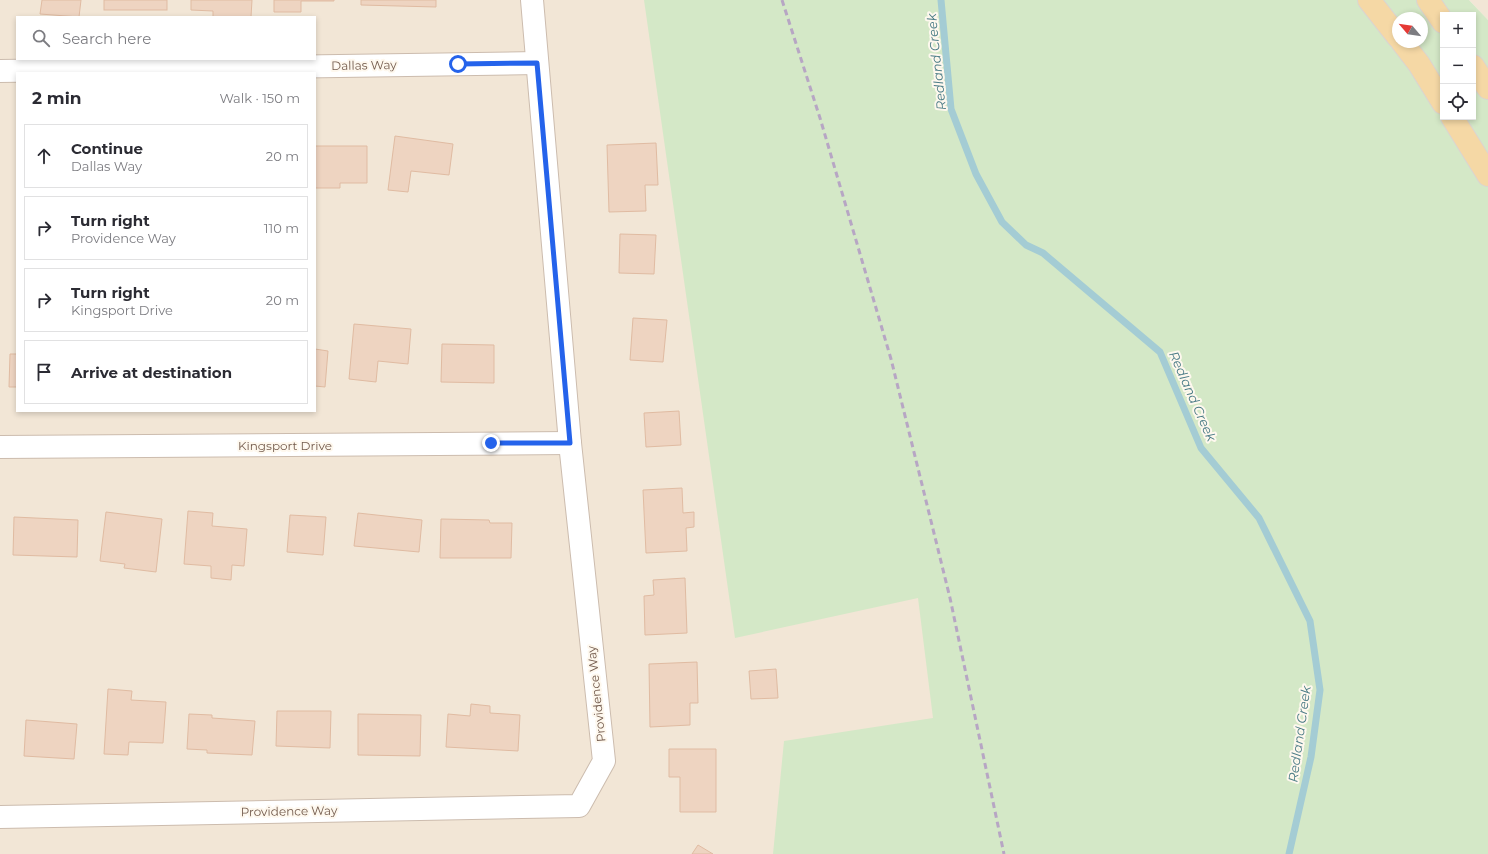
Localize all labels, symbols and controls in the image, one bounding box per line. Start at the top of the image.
water label: Redland Creek [923,12,949,111]
north arrow [1392,12,1428,48]
map controls [1440,12,1476,120]
button: + [1440,12,1476,48]
search box [16,16,316,60]
icon: search [30,27,52,49]
text: Search here [62,29,151,48]
button: − [1440,48,1476,84]
route start [449,55,467,73]
street label: Dallas Way [331,57,397,73]
button: locate [1440,84,1476,120]
text: 2 min [32,88,82,108]
text: Walk · 150 m [219,90,300,106]
text: Continue [71,139,143,158]
icon: ahead [33,145,55,167]
text: 20 m [266,148,299,164]
text: Dallas Way [71,158,142,174]
text: Turn right [71,211,150,230]
icon: right [33,217,55,239]
text: 110 m [264,220,299,236]
text: Providence Way [71,230,176,246]
text: Turn right [71,283,150,302]
icon: right [33,289,55,311]
text: 20 m [266,292,299,308]
text: Kingsport Drive [71,302,173,318]
water label: Redland Creek [1166,348,1221,445]
icon: arrive [33,361,55,383]
text: Arrive at destination [71,363,232,382]
route end [482,434,500,452]
street label: Kingsport Drive [238,438,332,453]
street label: Providence Way [583,645,609,743]
water label: Redland Creek [1284,683,1314,783]
street label: Providence Way [241,803,338,819]

